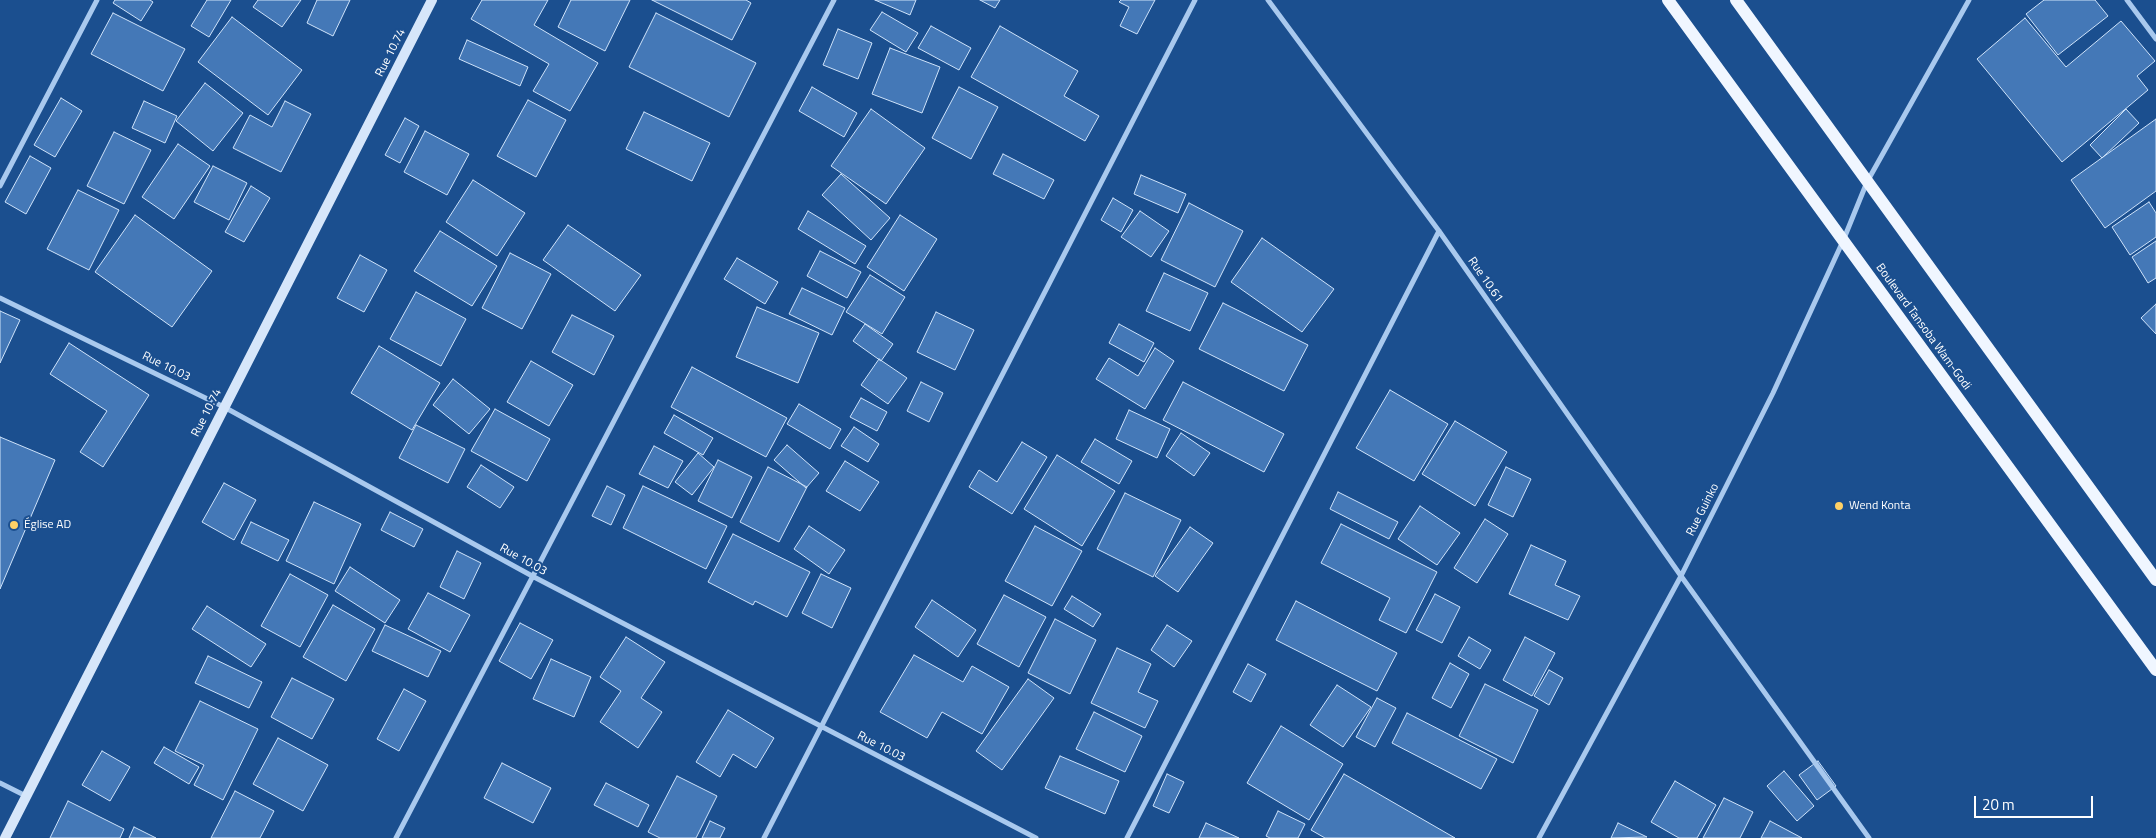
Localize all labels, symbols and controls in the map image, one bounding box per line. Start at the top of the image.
street label: Rue 10.74 [373,27,409,79]
street label: Rue 10.61 [1464,255,1506,305]
street label: Boulevard Tansoba Wam-Godi [1872,261,1974,393]
street label: Rue 10.03 [140,349,192,385]
street label: Rue 10.74 [189,387,225,439]
street label: Rue Guinko [1684,481,1722,539]
place label: Wend Konta [1849,499,1910,513]
marker: Wend Konta [1833,500,1845,512]
place label: Église AD [24,518,71,532]
marker: Église AD [8,519,20,531]
street label: Rue 10.03 [497,541,549,579]
street label: Rue 10.03 [855,729,907,765]
scale bar [1976,786,2095,818]
text: 20 m [1982,793,2015,816]

